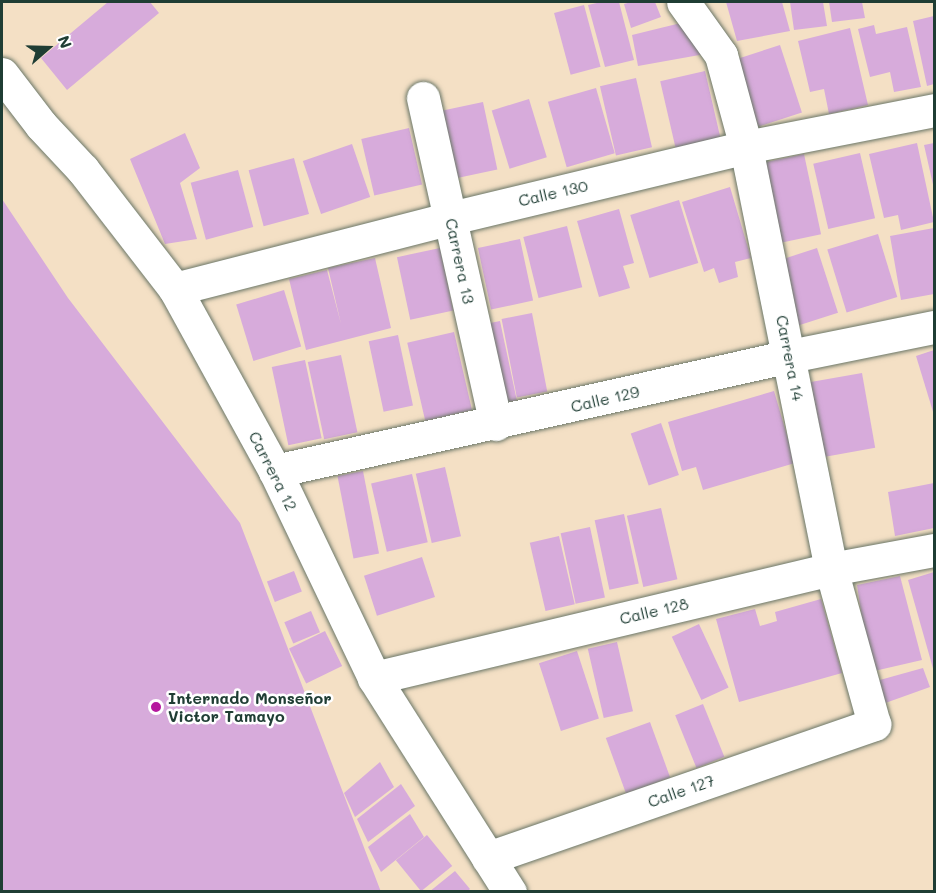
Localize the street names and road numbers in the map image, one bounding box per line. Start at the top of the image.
street label: Calle 130 [516,176,590,210]
street label: Carrera 13 [442,216,478,306]
street label: Carrera 14 [772,313,808,403]
street label: Calle 129 [569,382,641,416]
street label: Carrera 12 [245,428,301,514]
street label: Calle 128 [618,594,690,628]
street label: Calle 127 [645,771,717,811]

